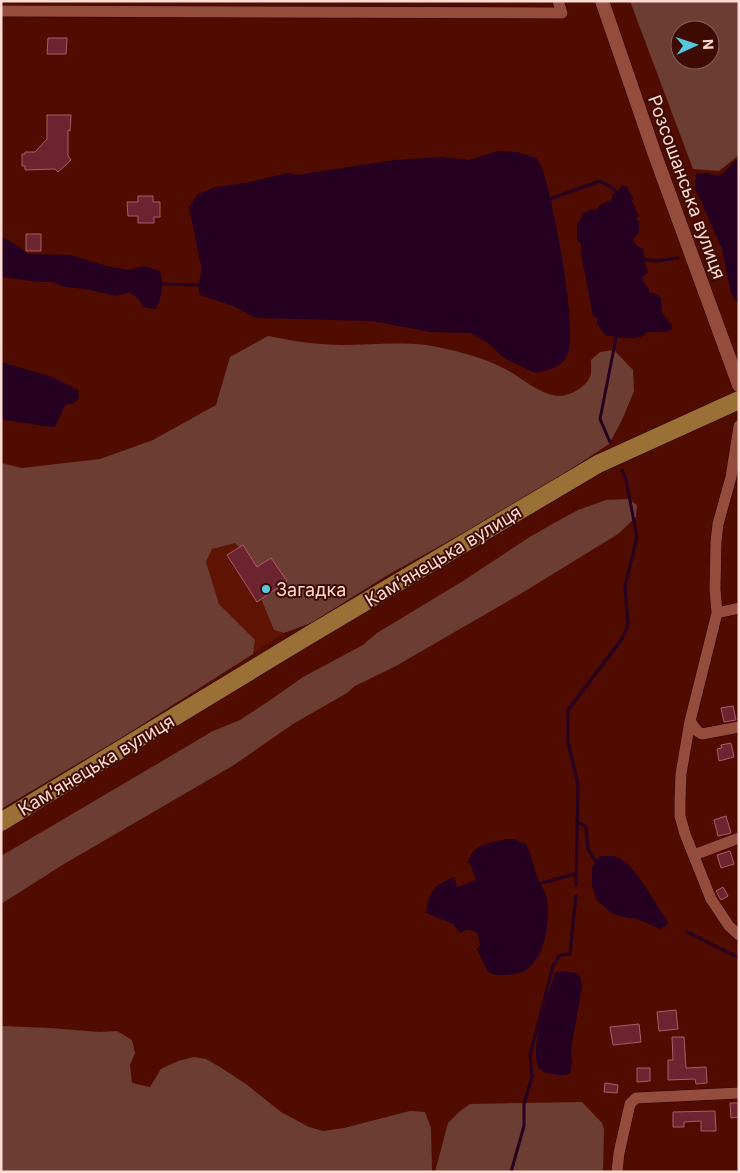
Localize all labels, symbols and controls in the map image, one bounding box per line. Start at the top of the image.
north arrow [670,20,720,70]
text: N [700,39,717,50]
street label: Розсошанська вулиця [644,92,730,282]
street label: Камʼянецька вулиця [361,501,525,611]
place label: Загадка [276,579,346,600]
marker: Загадка [260,583,272,595]
street label: Камʼянецька вулиця [14,710,178,820]

